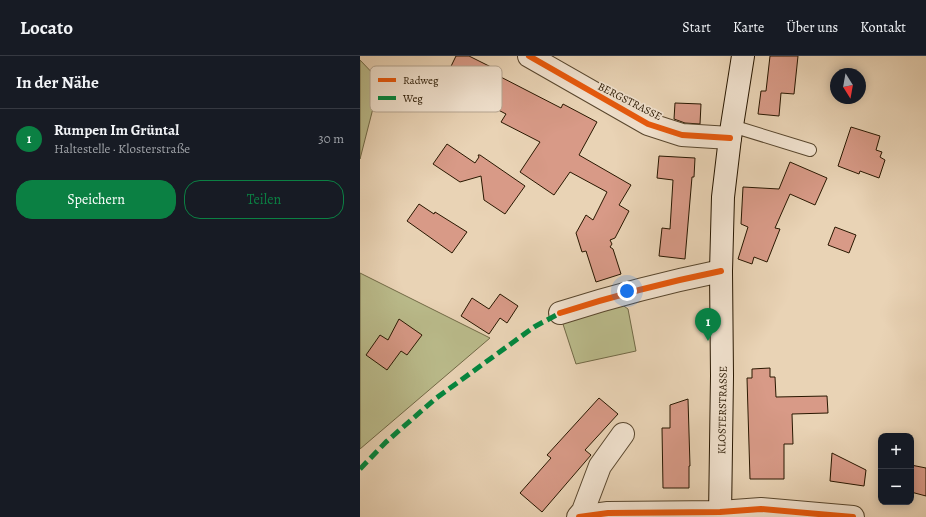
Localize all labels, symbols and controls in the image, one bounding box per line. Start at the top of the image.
text: Locato [20,15,73,41]
text: Start [682,18,711,37]
text: Karte [733,18,764,37]
text: Über uns [786,18,838,37]
text: Kontakt [860,18,906,37]
legend [370,66,502,112]
north arrow [830,68,866,104]
text: In der Nähe [16,71,99,94]
text: Radweg [403,73,439,88]
street label: BERGSTRASSE [595,79,664,124]
text: Weg [402,91,423,106]
text: Rumpen Im Grüntal [54,120,179,140]
text: 1 [27,130,31,147]
text: 30 m [318,130,344,147]
text: Haltestelle · Klosterstraße [54,140,190,157]
button: Speichern [16,180,176,219]
button: Teilen [184,180,344,219]
your location [617,281,637,301]
pin: 1 [695,308,721,341]
street label: KLOSTERSTRASSE [714,366,731,454]
map controls [878,433,914,505]
button: + [878,433,914,469]
button: − [878,469,914,505]

